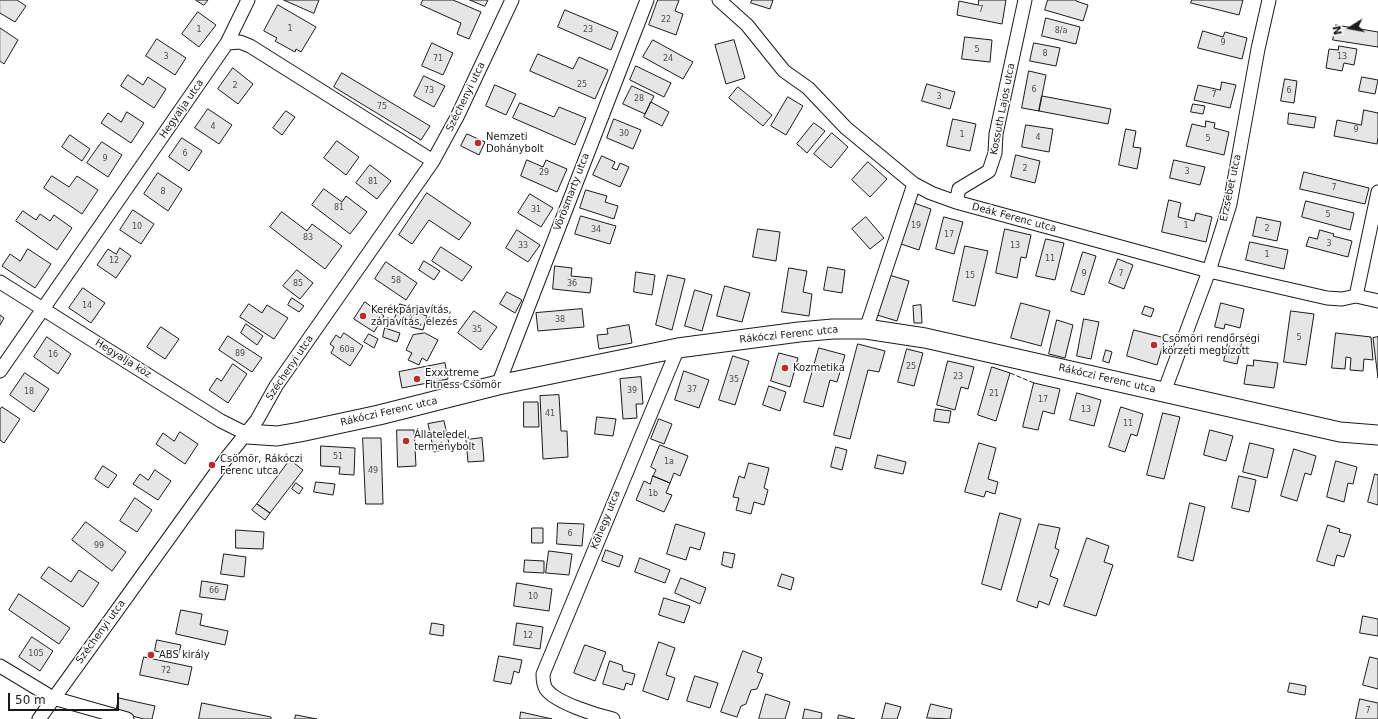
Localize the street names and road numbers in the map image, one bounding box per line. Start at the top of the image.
street label: Széchenyi utca [444,60,488,134]
street label: Kossuth Lajos utca [988,62,1018,156]
street label: Hegyalja utca [157,77,207,141]
street label: Vörösmarty utca [552,151,592,233]
street label: Erzsébet utca [1218,153,1244,223]
street label: Deák Ferenc utca [970,201,1058,235]
street label: Rákóczi Ferenc utca [739,324,839,346]
street label: Széchenyi utca [264,333,316,403]
street label: Hegyalja köz [93,337,153,381]
street label: Rákóczi Ferenc utca [1057,362,1157,396]
street label: Rákóczi Ferenc utca [339,395,439,429]
street label: Kőhegy utca [589,489,623,551]
street label: Széchenyi utca [74,598,128,666]

